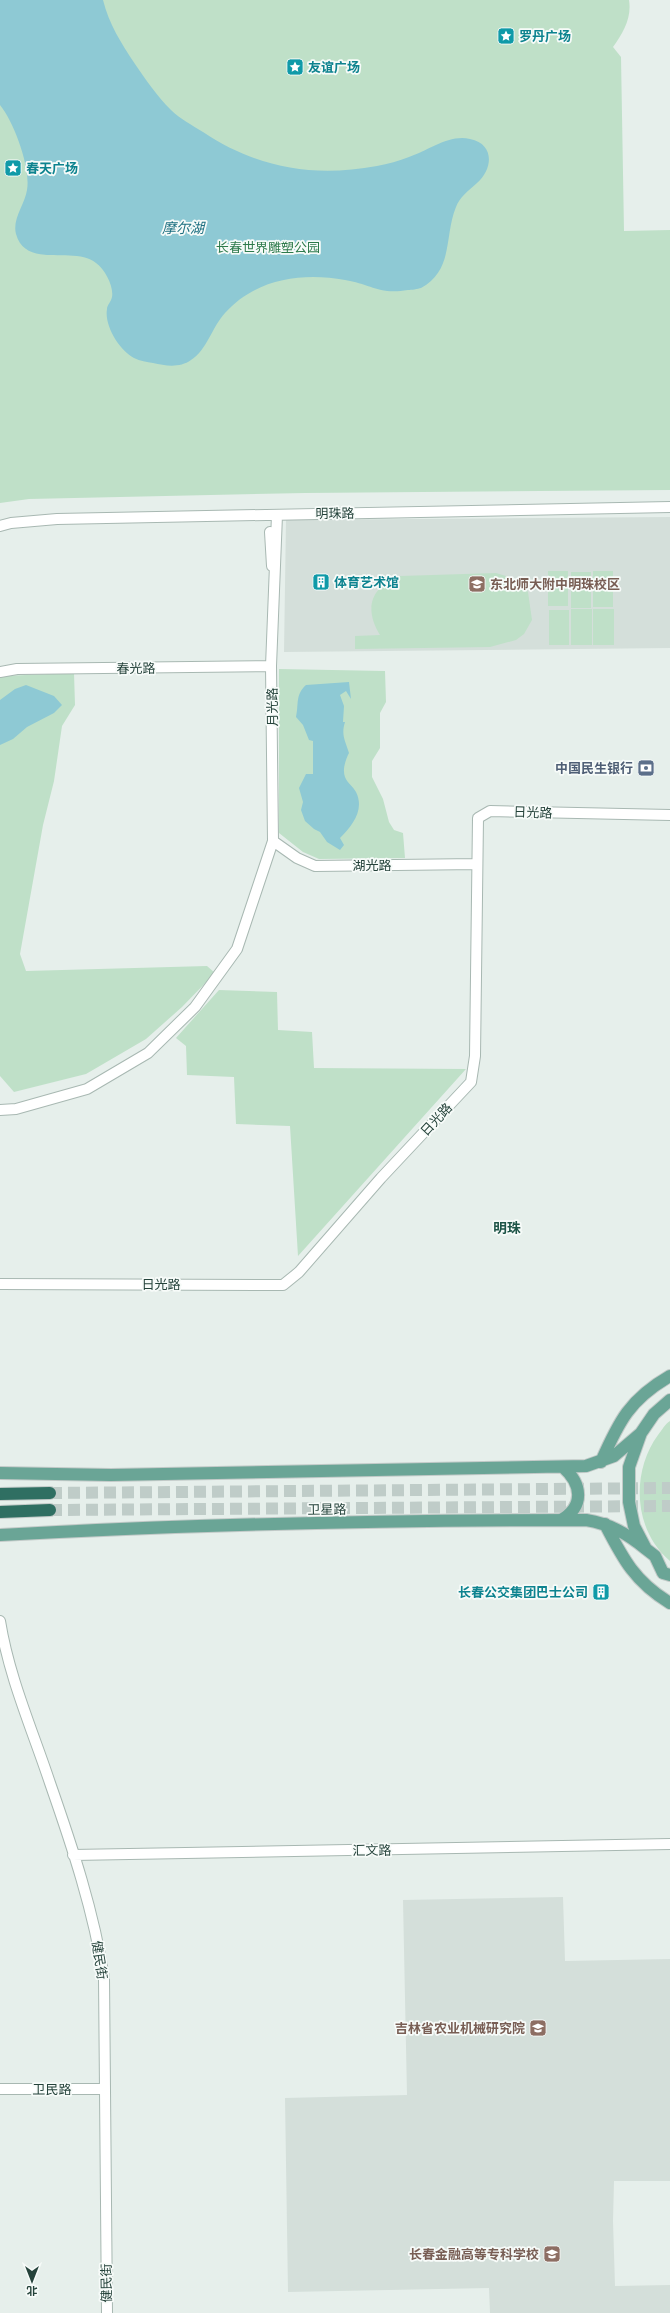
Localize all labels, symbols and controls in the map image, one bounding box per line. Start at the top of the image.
place icon: 罗丹广场 [496,26,516,46]
place label: 罗丹广场 [519,29,571,45]
place icon: 友谊广场 [285,57,305,77]
place label: 友谊广场 [308,60,360,76]
place icon: 春天广场 [3,158,23,178]
place label: 春天广场 [26,161,78,177]
water label: 摩尔湖 [162,220,206,237]
park label: 长春世界雕塑公园 [216,240,320,256]
street label: 明珠路 [315,506,355,522]
building icon: 体育艺术馆 [311,572,331,592]
school or university icon: 东北师大附中明珠校区 [467,574,487,594]
place label: 体育艺术馆 [334,575,399,591]
place label: 东北师大附中明珠校区 [490,577,620,593]
street label: 春光路 [116,661,156,677]
street label: 月光路 [265,687,281,727]
bank icon: 中国民生银行 [636,758,656,778]
place label: 中国民生银行 [555,761,633,777]
street label: 日光路 [513,804,553,822]
street label: 湖光路 [352,858,392,874]
street label: 日光路 [418,1100,456,1139]
district label: 明珠 [493,1220,521,1237]
street label: 日光路 [141,1277,181,1293]
street label: 卫星路 [307,1502,347,1518]
building icon: 长春公交集团巴士公司 [591,1582,611,1602]
place label: 长春公交集团巴士公司 [458,1585,588,1601]
street label: 汇文路 [352,1843,392,1859]
street label: 健民街 [88,1940,110,1981]
school or university icon: 吉林省农业机械研究院 [528,2018,548,2038]
place label: 吉林省农业机械研究院 [395,2021,525,2037]
street label: 卫民路 [32,2082,72,2098]
school or university icon: 长春金融高等专科学校 [542,2244,562,2264]
place label: 长春金融高等专科学校 [409,2247,539,2263]
north arrow [12,2261,52,2301]
street label: 健民街 [99,2263,115,2303]
text: 北 [27,2284,38,2297]

